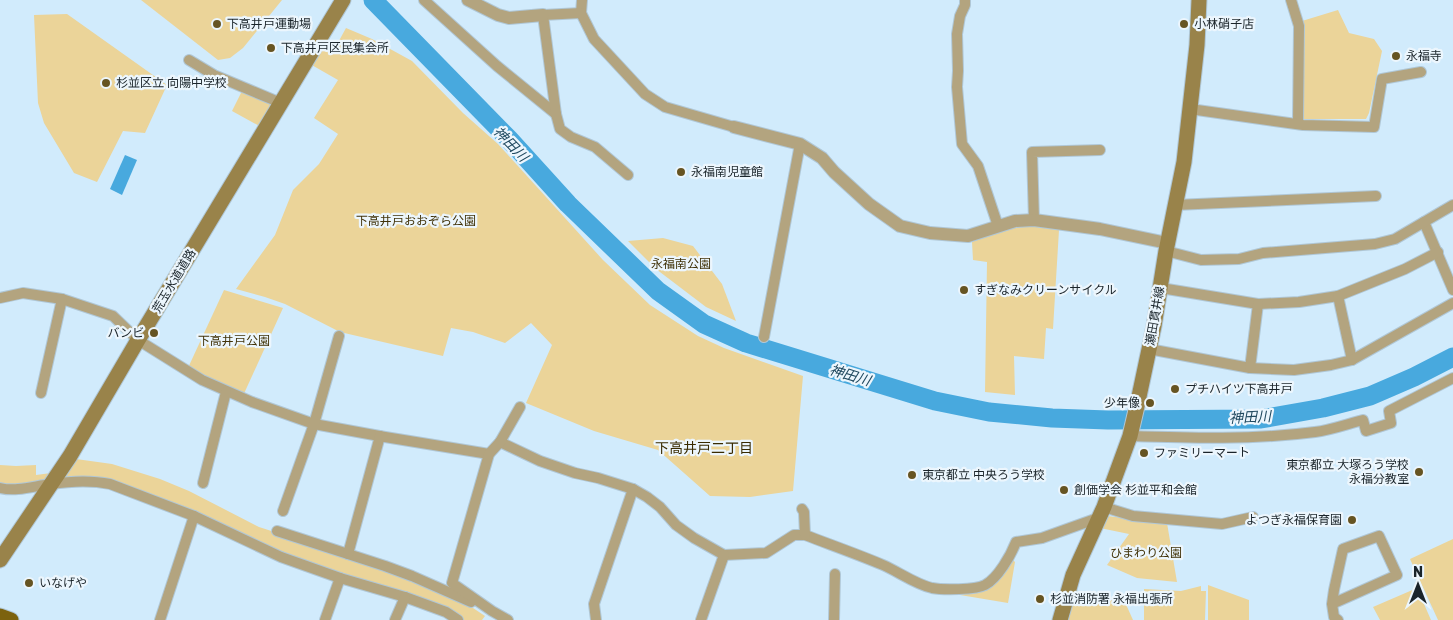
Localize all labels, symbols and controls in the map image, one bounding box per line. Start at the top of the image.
place label: 下高井戸運動場 [227,17,311,31]
place label: 小林硝子店 [1194,17,1254,31]
marker: 下高井戸運動場 [211,18,223,30]
marker: 小林硝子店 [1178,18,1190,30]
place label: 下高井戸区民集会所 [281,41,389,55]
marker: 下高井戸区民集会所 [265,42,277,54]
place label: 永福寺 [1406,49,1442,63]
marker: 永福寺 [1390,50,1402,62]
place label: 杉並区立 向陽中学校 [116,76,227,90]
marker: 杉並区立 向陽中学校 [100,77,112,89]
water label: 神田川 [490,123,533,167]
place label: 永福南児童館 [691,165,763,179]
marker: 永福南児童館 [675,166,687,178]
park label: 下高井戸おおぞら公園 [356,214,476,228]
street label: 荒玉水道道路 [149,247,199,315]
park label: 永福南公園 [651,257,711,271]
place label: すぎなみクリーンサイクル [974,283,1117,297]
marker: すぎなみクリーンサイクル [958,284,970,296]
street label: 瀬田貫井線 [1143,285,1167,347]
place label: バンビ [107,326,144,340]
marker: バンビ [148,327,160,339]
park label: 下高井戸公園 [198,334,270,348]
water label: 神田川 [827,361,874,390]
place label: プチハイツ下高井戸 [1185,382,1293,396]
marker: プチハイツ下高井戸 [1169,383,1181,395]
place label: 少年像 [1104,396,1140,410]
marker: 少年像 [1144,397,1156,409]
water label: 神田川 [1229,408,1273,427]
district label: 下高井戸二丁目 [655,440,753,457]
place label: ファミリーマート [1154,446,1250,460]
marker: ファミリーマート [1138,447,1150,459]
place label: 東京都立 大塚ろう学校 永福分教室 [1286,458,1409,486]
marker: 東京都立 大塚ろう学校 永福分教室 [1413,466,1425,478]
place label: 東京都立 中央ろう学校 [922,468,1045,482]
marker: 東京都立 中央ろう学校 [906,469,918,481]
place label: 創価学会 杉並平和会館 [1074,483,1197,497]
marker: 創価学会 杉並平和会館 [1058,484,1070,496]
place label: よつぎ永福保育園 [1246,513,1342,527]
marker: よつぎ永福保育園 [1346,514,1358,526]
park label: ひまわり公園 [1110,546,1182,560]
north arrow [1393,560,1443,610]
text: N [1413,564,1423,581]
place label: いなげや [39,576,87,590]
marker: いなげや [23,577,35,589]
place label: 杉並消防署 永福出張所 [1050,592,1173,606]
marker: 杉並消防署 永福出張所 [1034,593,1046,605]

